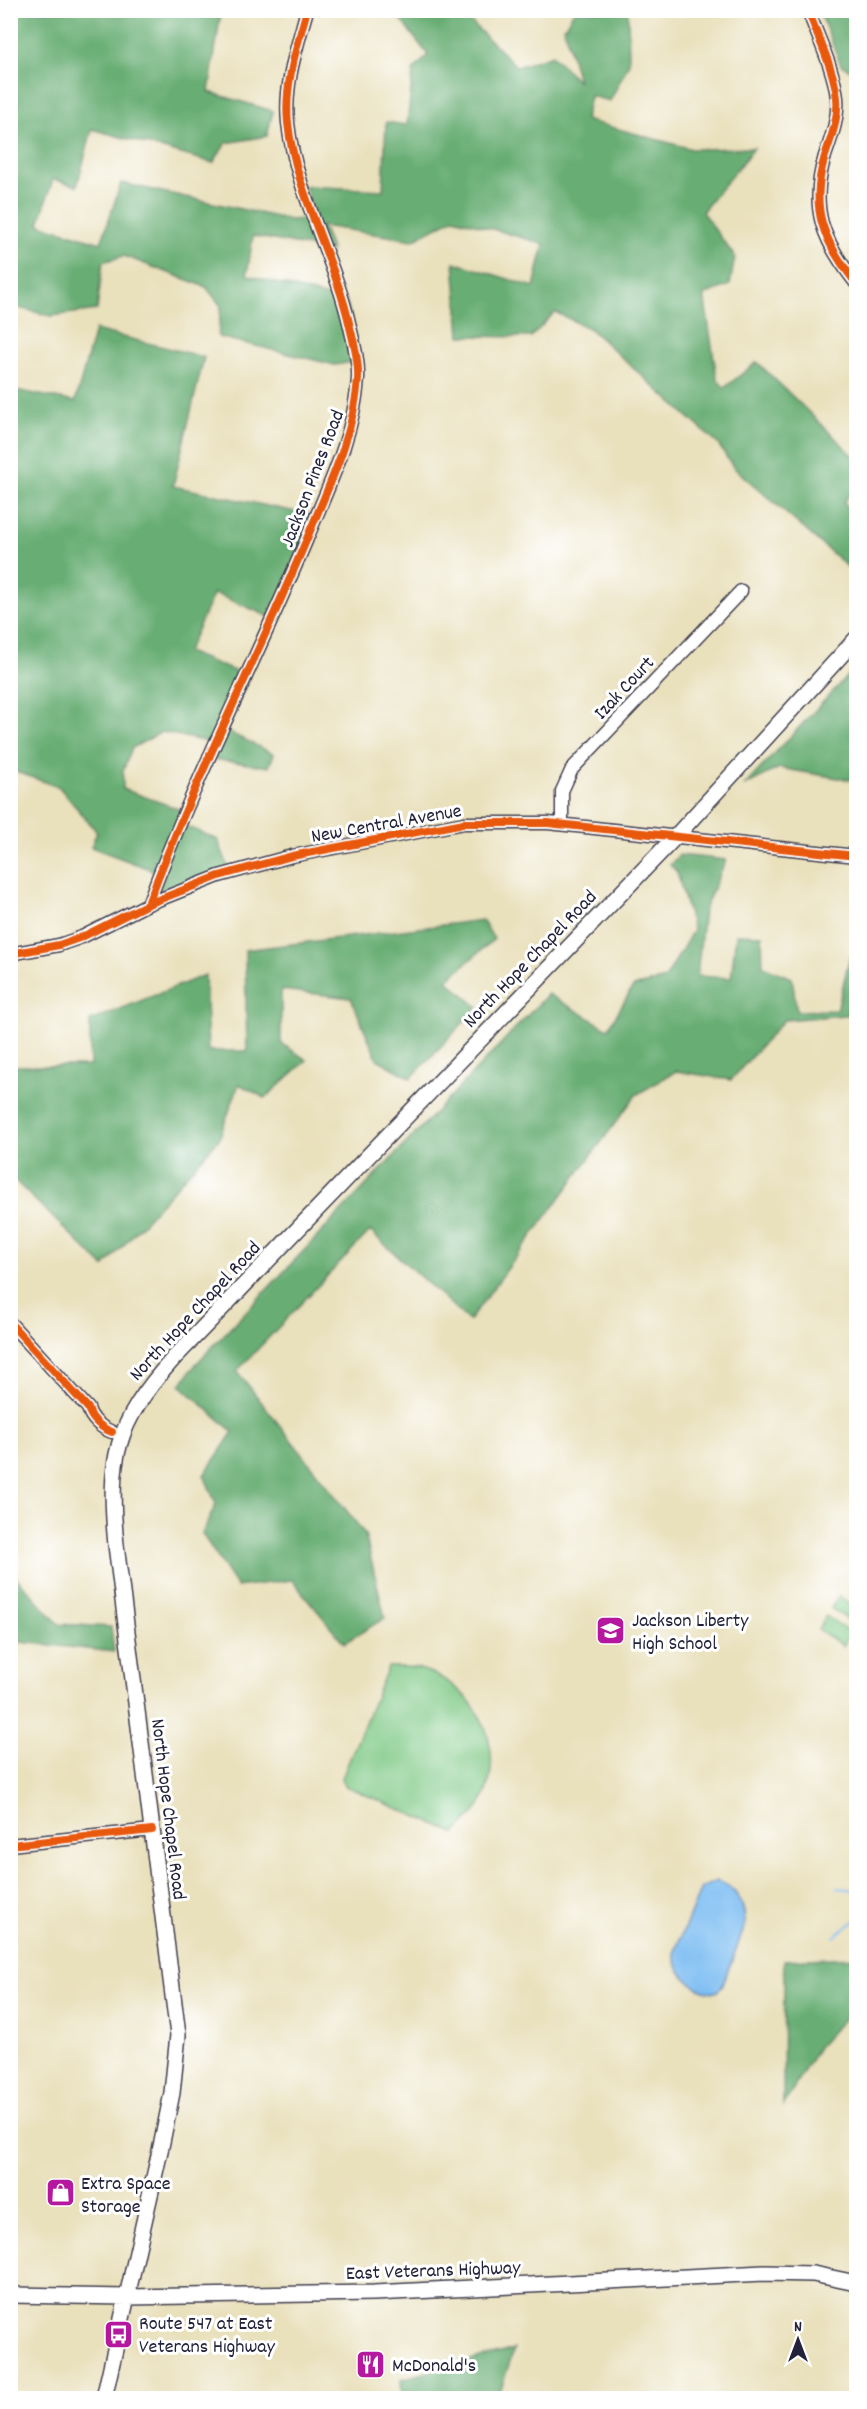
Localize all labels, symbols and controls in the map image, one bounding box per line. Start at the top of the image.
street label: Jackson Pines Road [275,406,353,552]
street label: Izak Court [588,651,662,727]
street label: New Central Avenue [309,798,464,852]
street label: North Hope Chapel Road [458,885,605,1035]
street label: North Hope Chapel Road [124,1236,269,1388]
place label: Jackson Liberty High School [632,1608,749,1659]
school or university icon: Jackson Liberty High School [595,1615,627,1647]
street label: North Hope Chapel Road [142,1717,192,1902]
place label: Extra Space Storage [81,2171,171,2222]
shop icon: Extra Space Storage [44,2177,76,2209]
street label: East Veterans Highway [345,2255,522,2289]
north arrow [768,2310,828,2370]
place label: Route 547 at East Veterans Highway [139,2311,276,2362]
text: N [794,2316,802,2339]
bus stop icon: Route 547 at East Veterans Highway [102,2318,134,2350]
restaurant icon: McDonald's [355,2348,387,2380]
place label: McDonald's [392,2353,476,2381]

